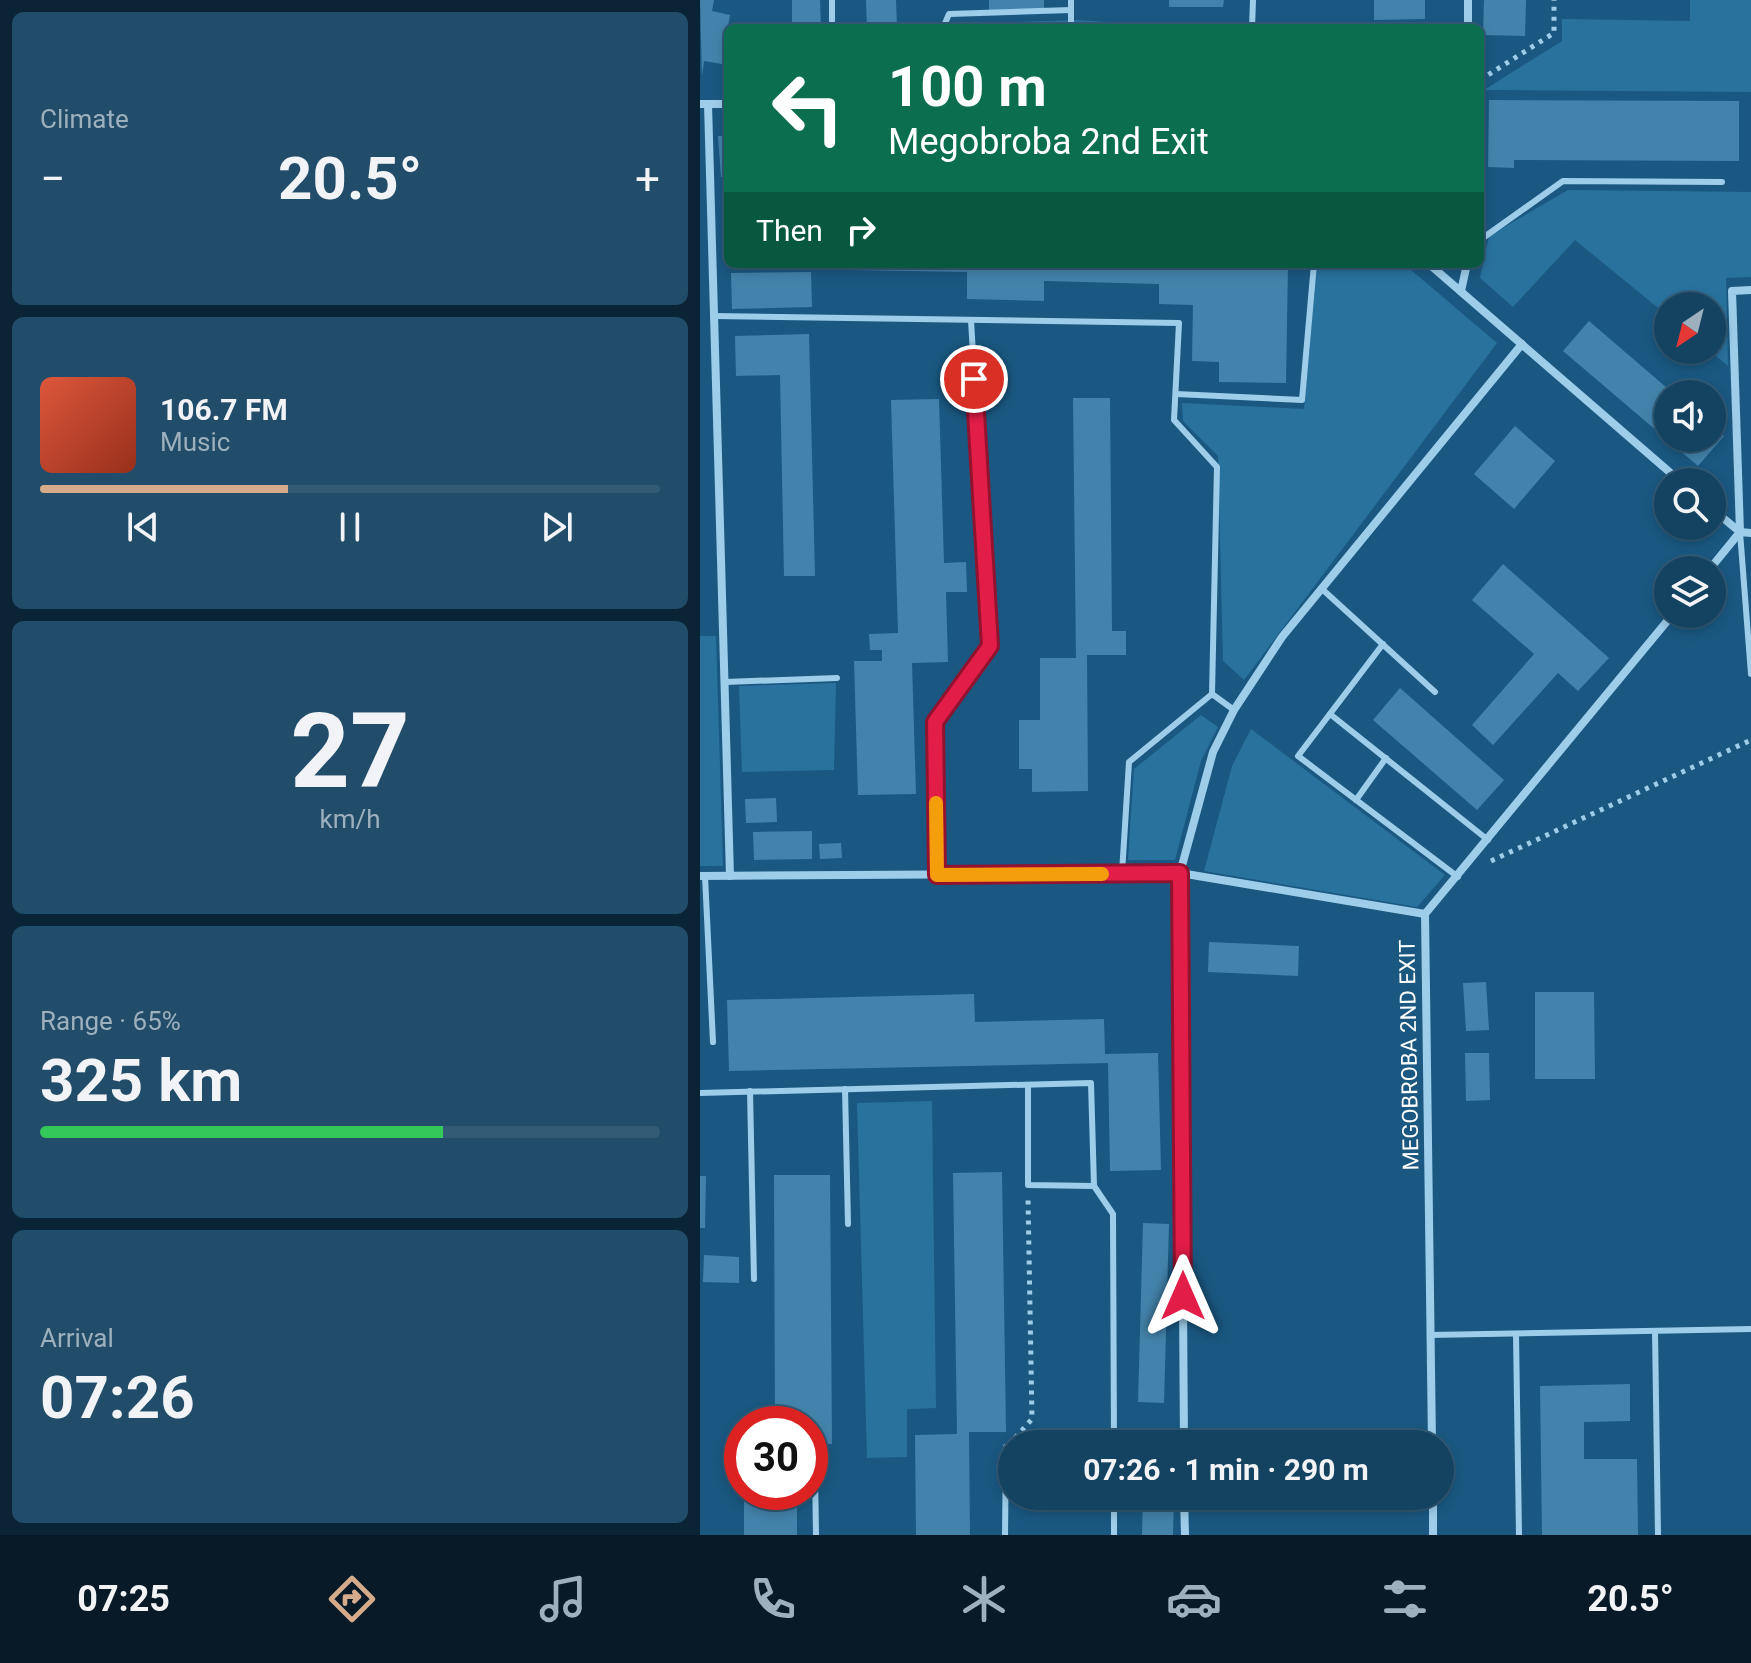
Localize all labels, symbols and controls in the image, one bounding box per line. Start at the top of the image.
text: 100 m [888,54,1047,120]
icon: left [756,56,860,160]
text: Climate [40,104,129,134]
text: Megobroba 2nd Exit [888,121,1209,163]
text: 20.5° [278,143,422,214]
text: − [40,153,65,205]
text: + [635,153,660,205]
icon: right [839,208,883,252]
text: Then [756,213,823,248]
north arrow [1654,292,1726,364]
map controls [1654,292,1726,628]
pin [940,345,1008,413]
icon: arrive [952,357,996,401]
button: sound [1654,380,1726,452]
text: 106.7 FM [160,392,288,427]
text: Music [160,427,230,457]
button: search [1654,468,1726,540]
icon: previous [121,505,165,549]
icon: pause [328,505,372,549]
icon: next [535,505,579,549]
button: layers [1654,556,1726,628]
text: 27 [290,691,410,812]
text: km/h [319,804,381,834]
street label: MEGOBROBA 2ND EXIT [1394,939,1424,1171]
text: Range · 65% [40,1006,181,1036]
text: 325 km [40,1045,242,1116]
position arrow [1141,1254,1225,1338]
text: Arrival [40,1323,114,1353]
text: 07:26 [40,1362,195,1433]
speed limit sign: 30 [724,1406,828,1510]
text: 07:26 · 1 min · 290 m [1083,1452,1369,1487]
icon: directions [324,1571,380,1627]
icon: music [535,1571,591,1627]
icon: phone [745,1571,801,1627]
icon: climate [956,1571,1012,1627]
icon: car [1166,1571,1222,1627]
icon: filters [1377,1571,1433,1627]
text: 07:25 [77,1578,170,1620]
text: 20.5° [1587,1578,1674,1620]

